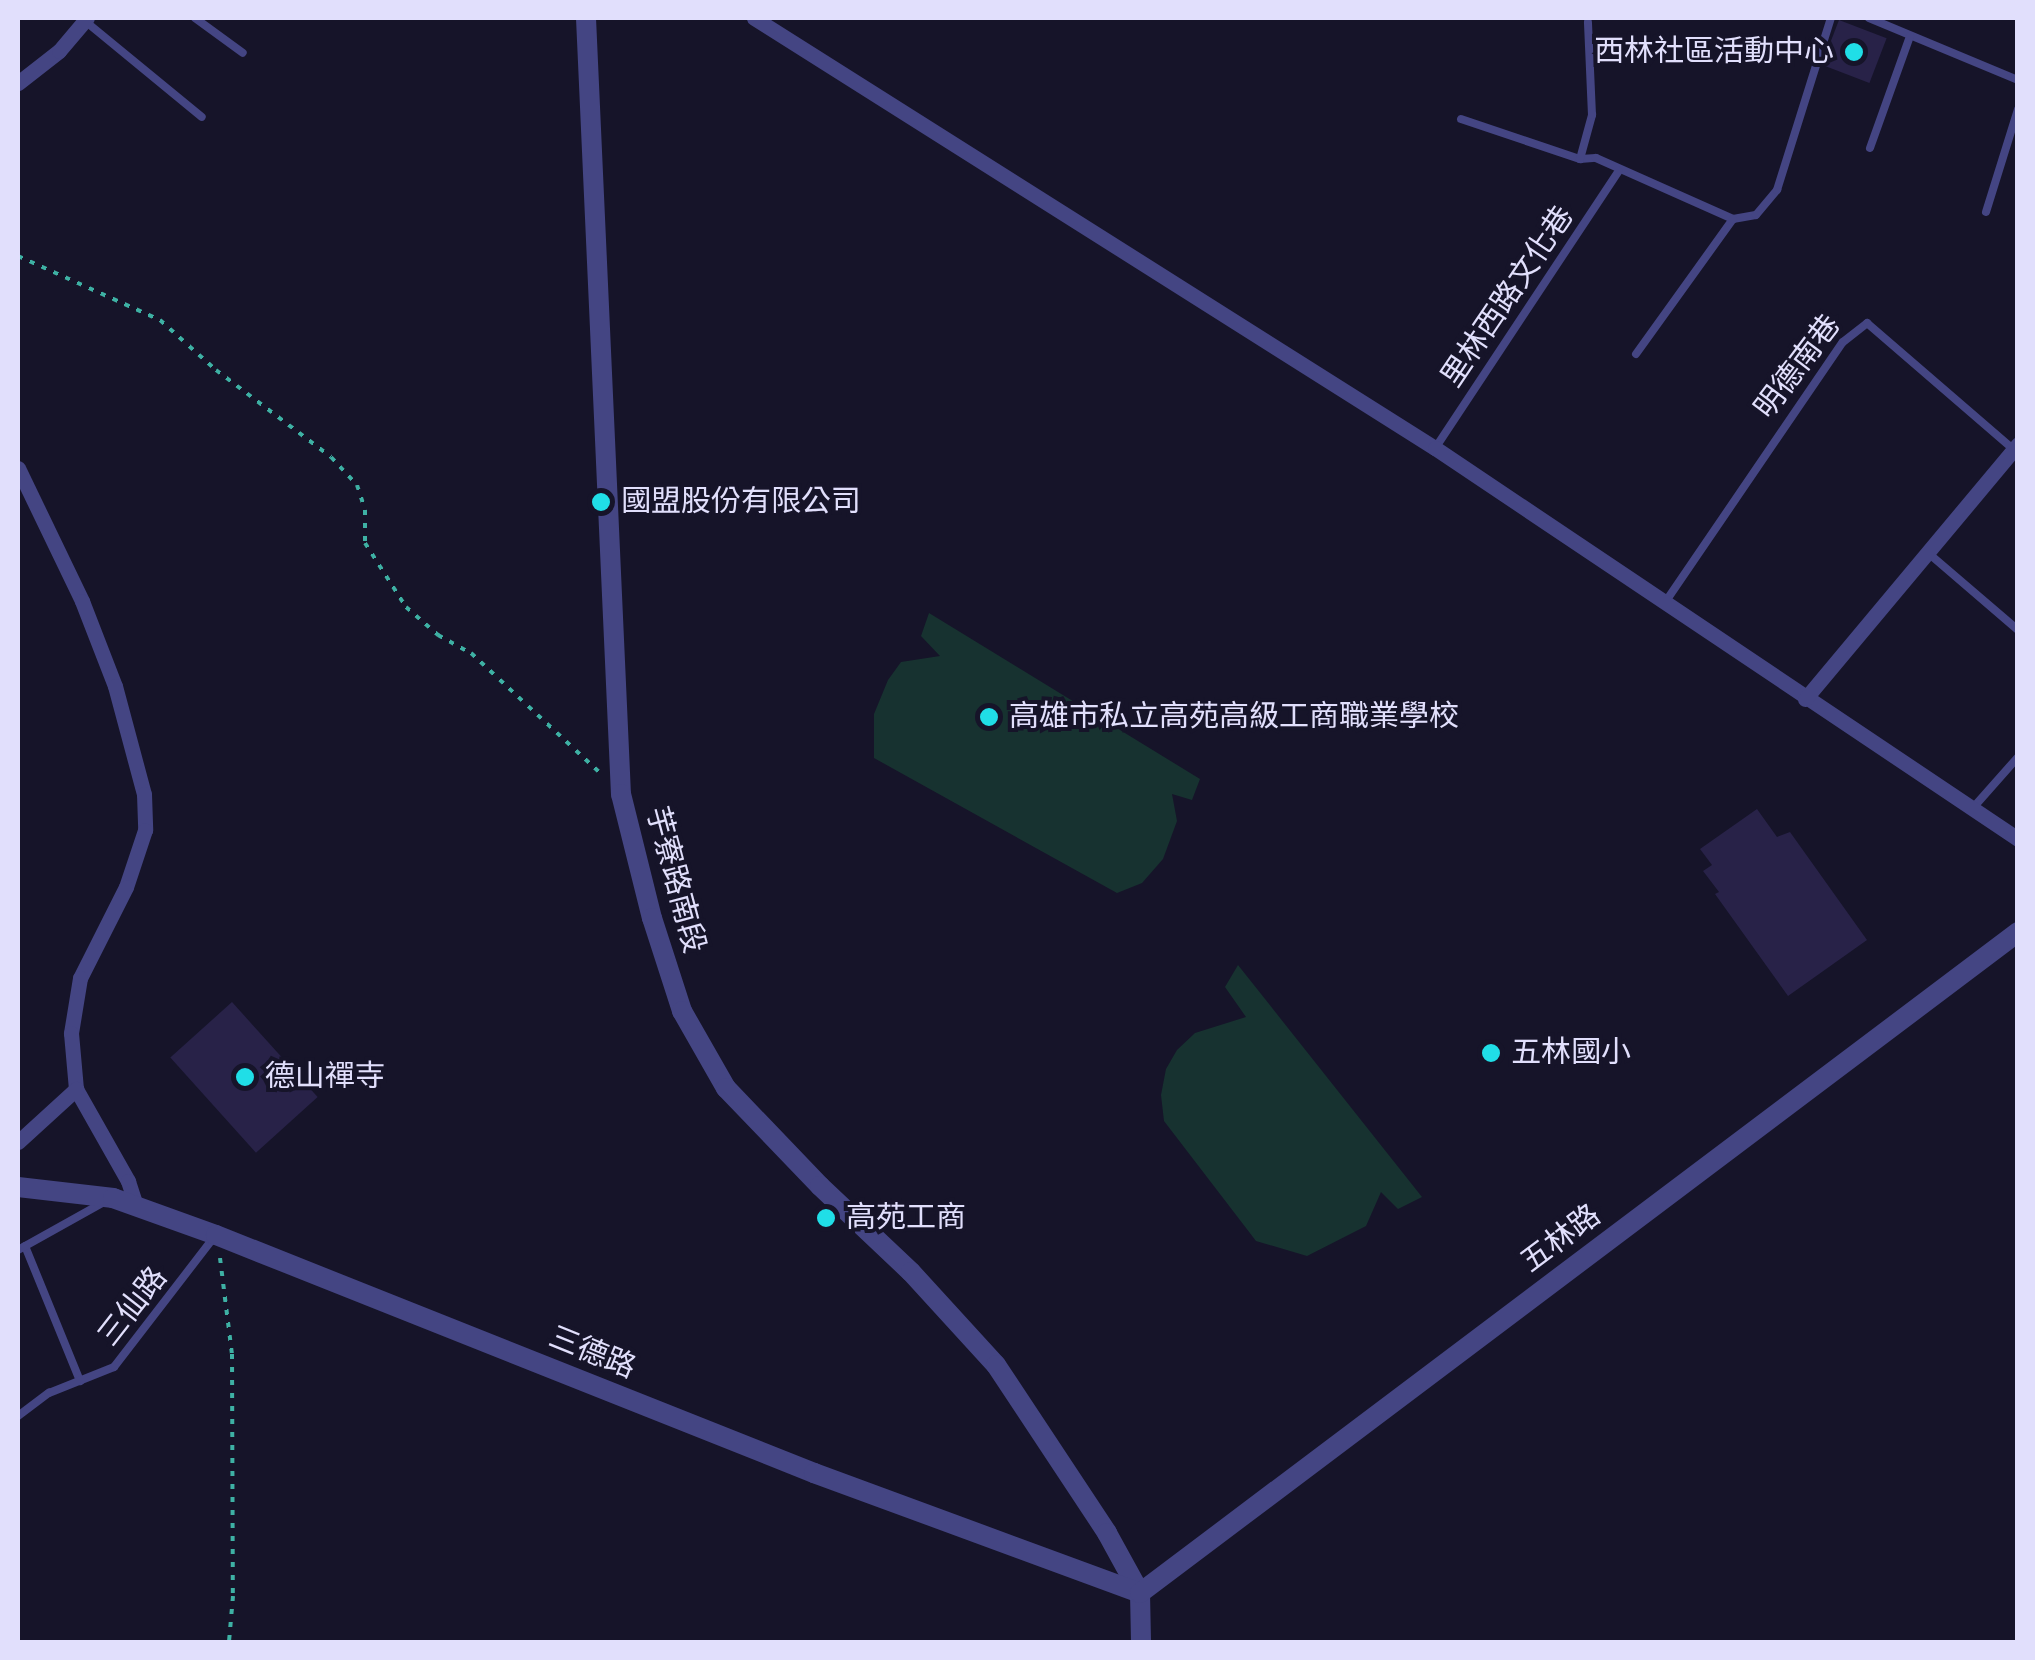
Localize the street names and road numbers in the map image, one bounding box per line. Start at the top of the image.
street label: 里林西路文化巷 [1434,200,1582,394]
street label: 明德南巷 [1748,308,1848,426]
street label: 芋寮路南段 [638,803,712,957]
street label: 五林路 [1514,1198,1608,1280]
street label: 三仙路 [91,1260,175,1354]
street label: 三德路 [544,1319,640,1387]

